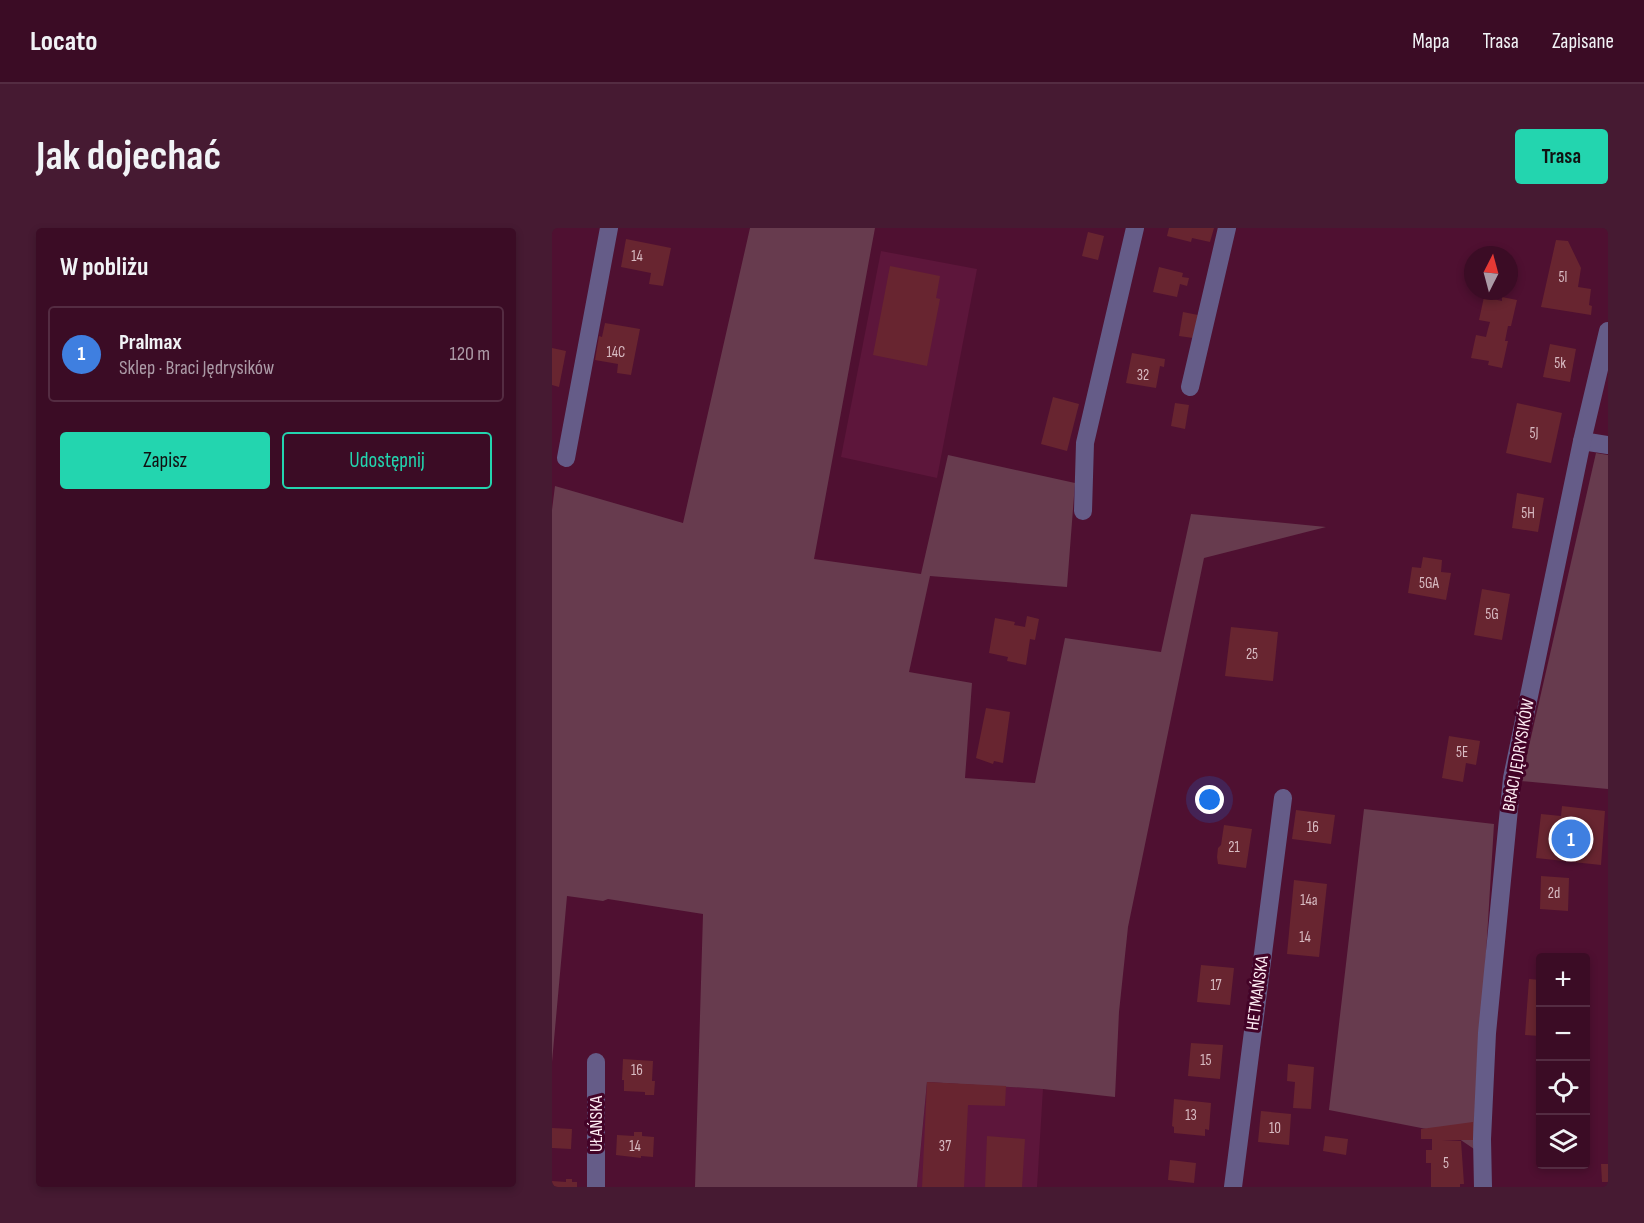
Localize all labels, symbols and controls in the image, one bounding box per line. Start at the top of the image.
text: Locato [30,25,97,58]
text: Mapa [1412,29,1450,54]
text: Trasa [1483,29,1519,54]
text: Zapisane [1552,29,1614,54]
button: Trasa [1515,129,1608,184]
text: Jak dojechać [36,131,221,182]
north arrow [1464,246,1518,300]
house number: 14 [631,247,643,266]
text: W pobliżu [60,252,148,283]
house number: 5l [1559,268,1567,287]
text: Pralmax [119,329,182,356]
text: 1 [78,342,85,366]
text: 120 m [450,342,490,366]
house number: 14C [607,343,625,362]
house number: 5k [1554,354,1566,373]
text: Sklep · Braci Jędrysików [119,356,274,380]
house number: 32 [1137,366,1149,385]
house number: 5J [1529,424,1539,443]
button: Zapisz [60,432,270,489]
button: Udostępnij [282,432,492,489]
house number: 5H [1521,504,1535,523]
house number: 5GA [1419,574,1440,593]
house number: 5G [1485,605,1499,624]
house number: 25 [1246,645,1258,664]
street label: BRACI JĘDRYSIKÓW [1498,697,1539,813]
house number: 5E [1456,743,1468,762]
your location [1195,785,1224,814]
pin: 1 [1552,816,1590,862]
house number: 16 [1307,818,1319,837]
house number: 21 [1228,838,1240,857]
house number: 2d [1548,884,1560,903]
house number: 14a [1300,891,1318,910]
house number: 14 [1299,928,1311,947]
map controls [1536,953,1590,1169]
button: + [1536,953,1590,1007]
street label: HETMAŃSKA [1242,954,1273,1032]
house number: 17 [1210,976,1222,995]
button: − [1536,1007,1590,1061]
house number: 15 [1200,1051,1212,1070]
house number: 16 [631,1061,643,1080]
button: locate [1536,1061,1590,1115]
street label: UŁAŃSKA [586,1096,607,1152]
house number: 13 [1185,1106,1197,1125]
button: layers [1536,1115,1590,1169]
house number: 10 [1269,1119,1281,1138]
house number: 14 [629,1137,641,1156]
house number: 37 [939,1137,951,1156]
house number: 5 [1443,1154,1449,1173]

